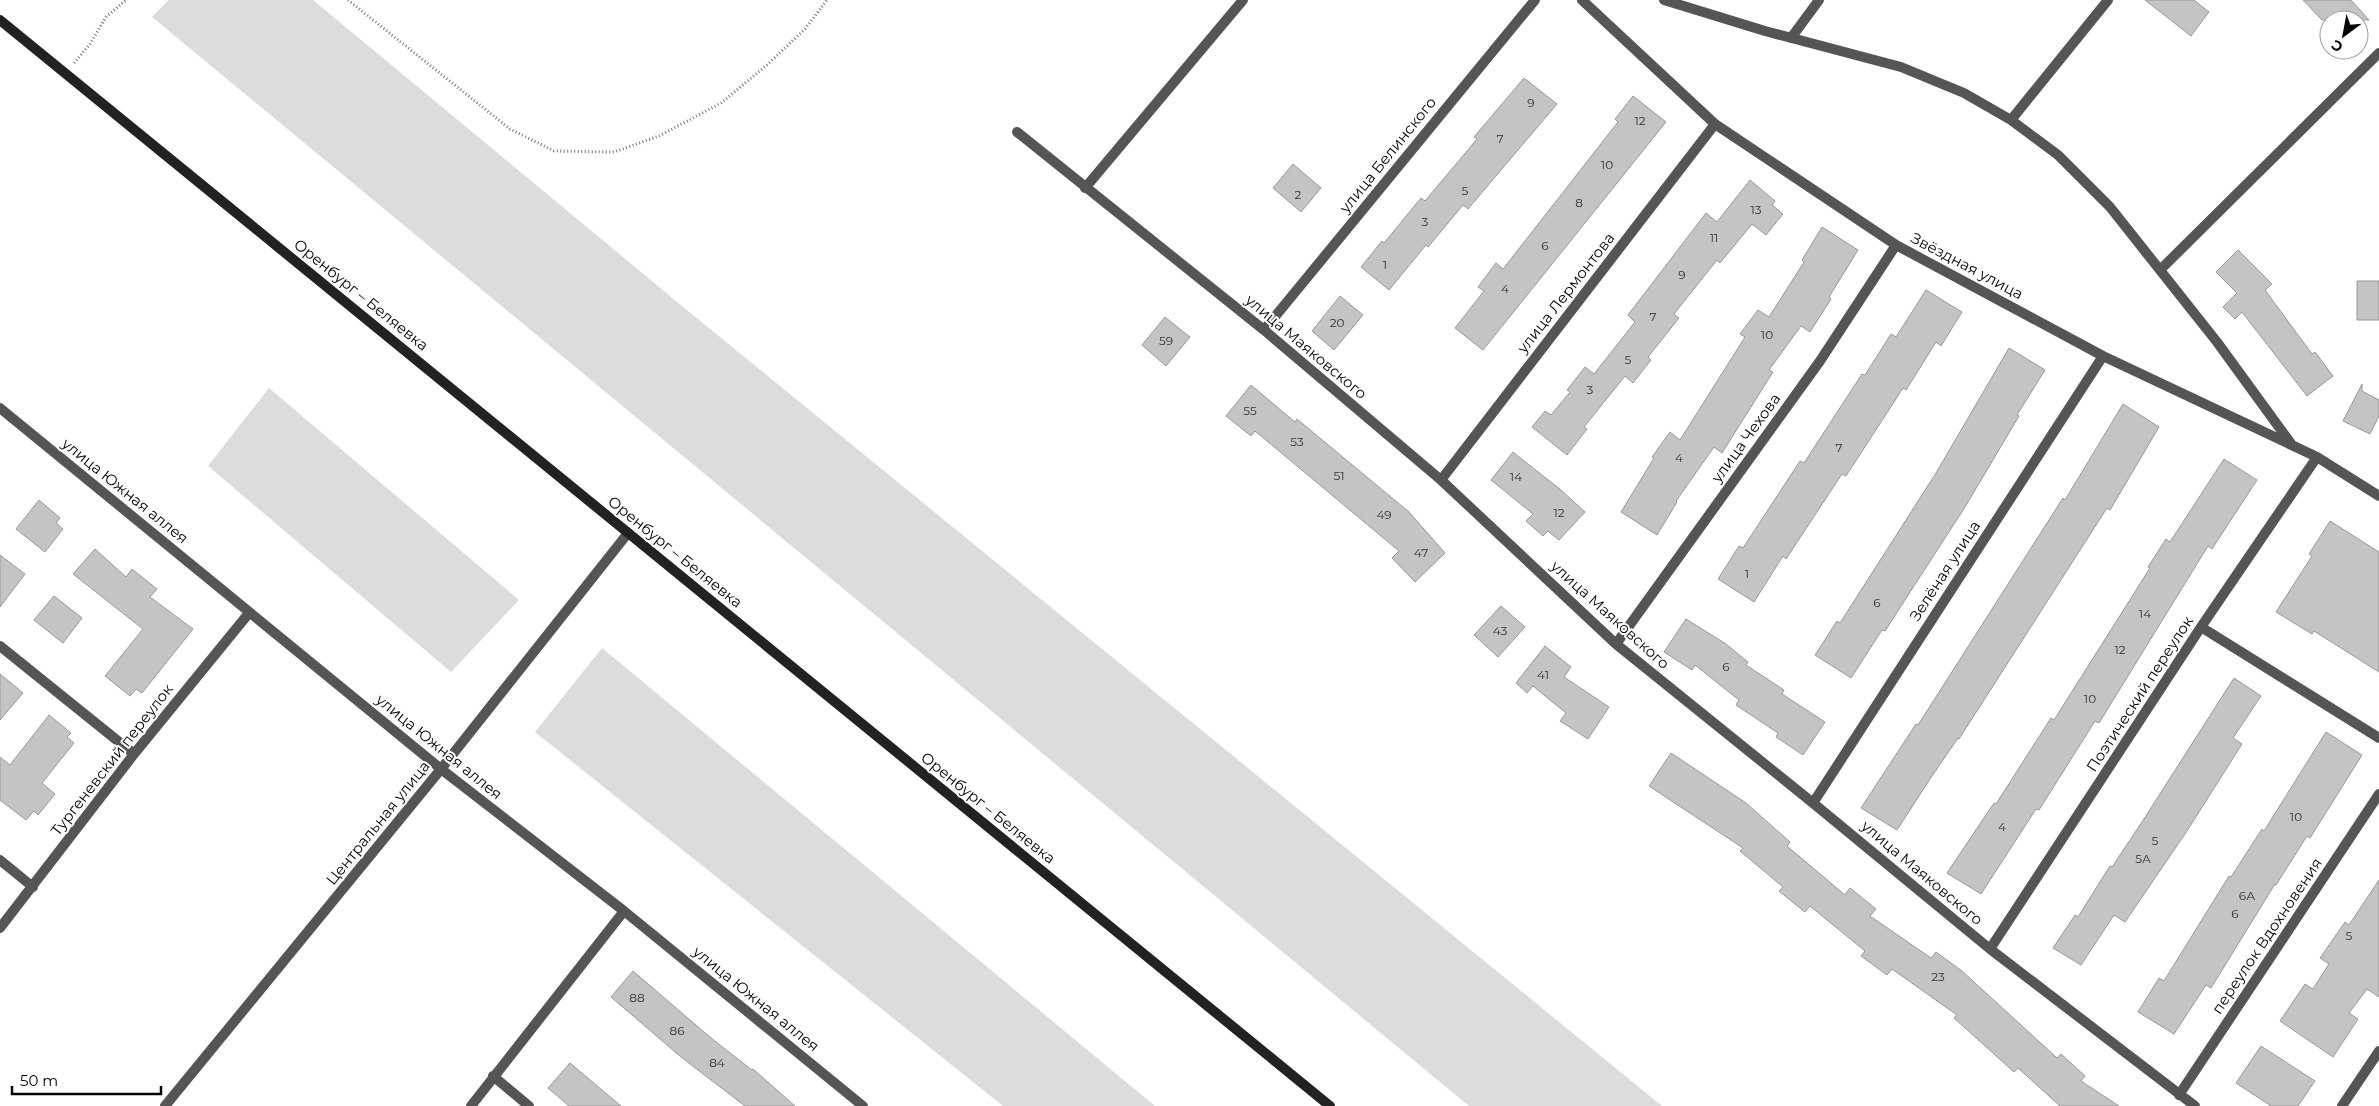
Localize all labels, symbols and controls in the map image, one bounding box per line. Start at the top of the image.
north arrow [2319,10,2369,60]
text: С [2328,36,2346,56]
street label: улица Белинского [1334,93,1440,217]
house number: 9 [1527,95,1535,110]
house number: 12 [1634,113,1646,128]
house number: 7 [1496,131,1504,146]
house number: 10 [1601,157,1613,172]
house number: 5 [1462,183,1469,198]
house number: 2 [1295,187,1302,202]
house number: 8 [1575,195,1583,210]
house number: 13 [1750,202,1762,217]
house number: 3 [1422,214,1429,229]
street label: Звёздная улица [1908,228,2027,303]
street label: улица Лермонтова [1512,229,1619,358]
house number: 11 [1710,230,1718,245]
street label: Оренбург – Беляевка [290,235,432,355]
house number: 6 [1541,238,1549,253]
house number: 1 [1383,257,1387,272]
house number: 9 [1678,267,1686,282]
house number: 4 [1501,281,1509,296]
street label: улица Маяковского [1241,290,1371,403]
house number: 7 [1649,309,1657,324]
house number: 20 [1330,315,1344,330]
house number: 10 [1761,327,1773,342]
house number: 59 [1159,333,1173,348]
house number: 5 [1625,352,1632,367]
house number: 3 [1587,382,1594,397]
street label: улица Чехова [1706,389,1784,487]
house number: 55 [1243,403,1257,418]
street label: улица Южная аллея [58,433,192,547]
house number: 53 [1290,434,1304,449]
house number: 7 [1835,440,1843,455]
house number: 4 [1675,450,1683,465]
house number: 51 [1333,468,1345,483]
house number: 14 [1510,469,1522,484]
street label: Оренбург – Беляевка [604,492,746,612]
house number: 12 [1553,505,1565,520]
house number: 49 [1376,507,1392,522]
street label: Зелёная улица [1905,517,1984,624]
house number: 47 [1414,545,1428,560]
street label: улица Маяковского [1546,556,1674,673]
house number: 1 [1745,566,1749,581]
house number: 6 [1873,595,1881,610]
house number: 14 [2139,606,2151,621]
street label: Поэтический переулок [2082,612,2197,775]
house number: 43 [1493,623,1507,638]
house number: 12 [2114,642,2126,657]
house number: 6 [1722,659,1730,674]
house number: 41 [1537,667,1549,682]
street label: Тургеневский переулок [46,680,177,840]
street label: улица Южная аллея [372,689,506,803]
house number: 10 [2084,691,2096,706]
street label: Оренбург – Беляевка [917,748,1059,868]
street label: Центральная улица [322,757,434,889]
house number: 10 [2290,809,2302,824]
street label: улица Маяковского [1857,816,1987,929]
house number: 4 [1998,819,2006,834]
house number: 5 [2152,833,2159,848]
house number: 5А [2135,851,2151,866]
street label: переулок Вдохновения [2207,854,2326,1017]
house number: 6А [2239,888,2255,903]
house number: 6 [2231,906,2239,921]
house number: 5 [2346,928,2353,943]
street label: улица Южная аллея [689,941,823,1055]
house number: 23 [1931,969,1945,984]
house number: 88 [629,990,645,1005]
house number: 86 [670,1023,684,1038]
house number: 84 [709,1055,725,1070]
scale bar [12,1064,161,1096]
text: 50 m [20,1071,58,1090]

